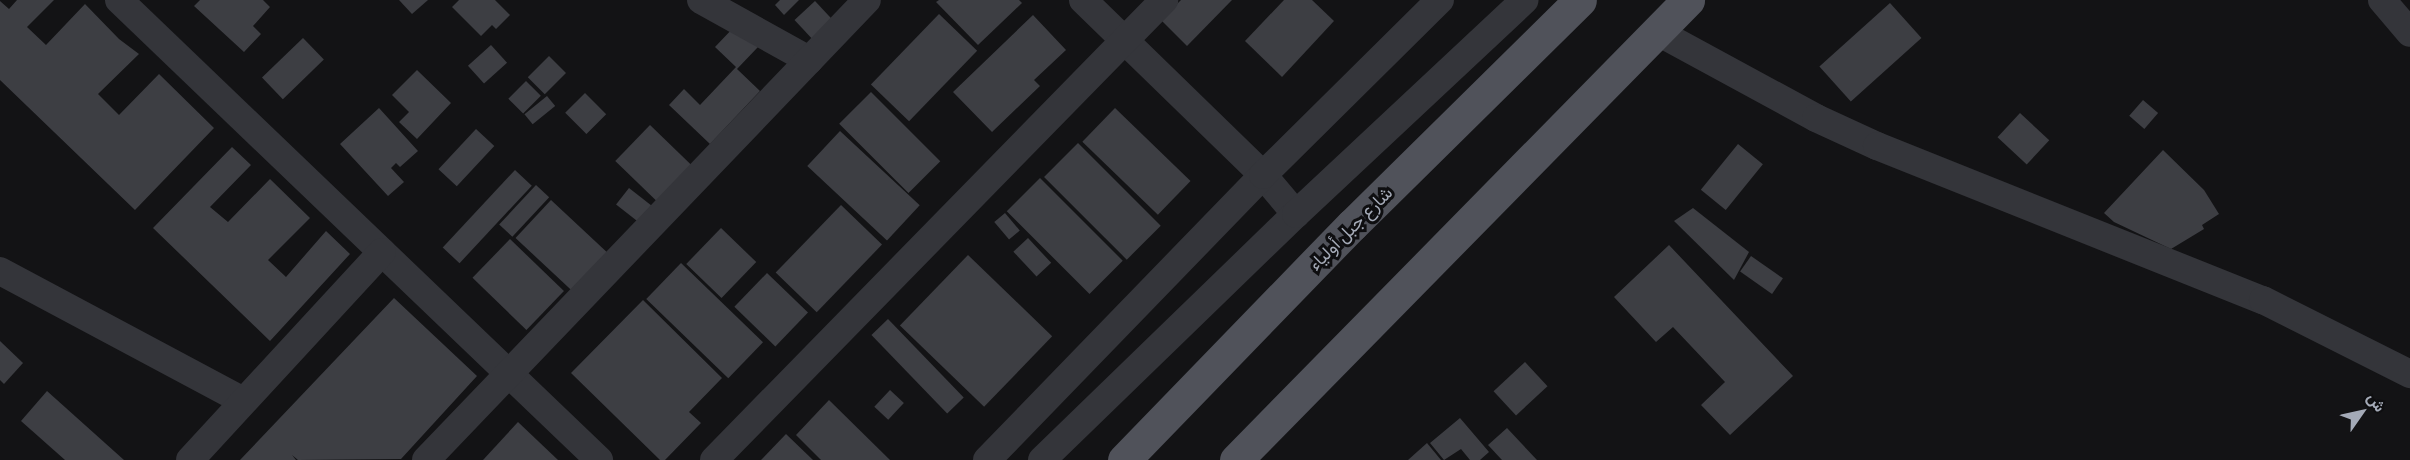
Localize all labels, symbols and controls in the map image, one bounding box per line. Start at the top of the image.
street label: شارع جبل أولياء [1304,182,1396,274]
north arrow [2332,382,2392,442]
text: ش [2362,388,2391,416]

